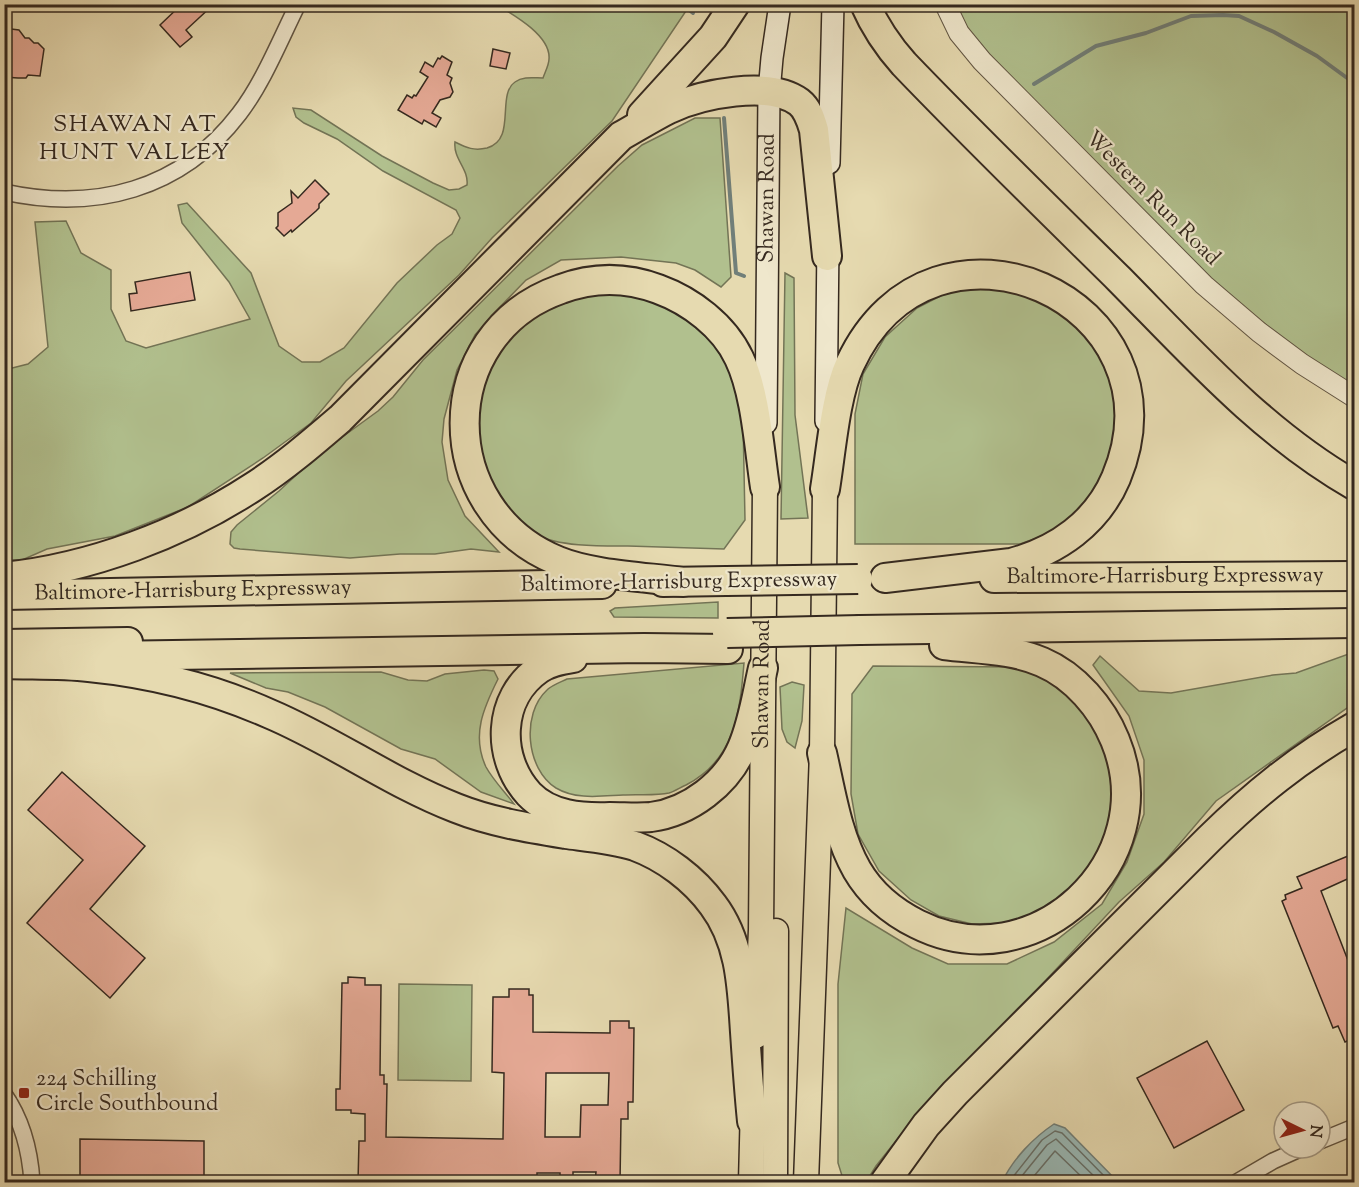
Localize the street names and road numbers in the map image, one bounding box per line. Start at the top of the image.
street label: Western Run Road [1077,124,1227,274]
street label: Shawan Road [751,133,785,263]
street label: Baltimore-Harrisburg Expressway [1006,560,1324,594]
street label: Baltimore-Harrisburg Expressway [520,564,838,602]
street label: Baltimore-Harrisburg Expressway [34,573,352,610]
street label: Shawan Road [747,619,780,749]

